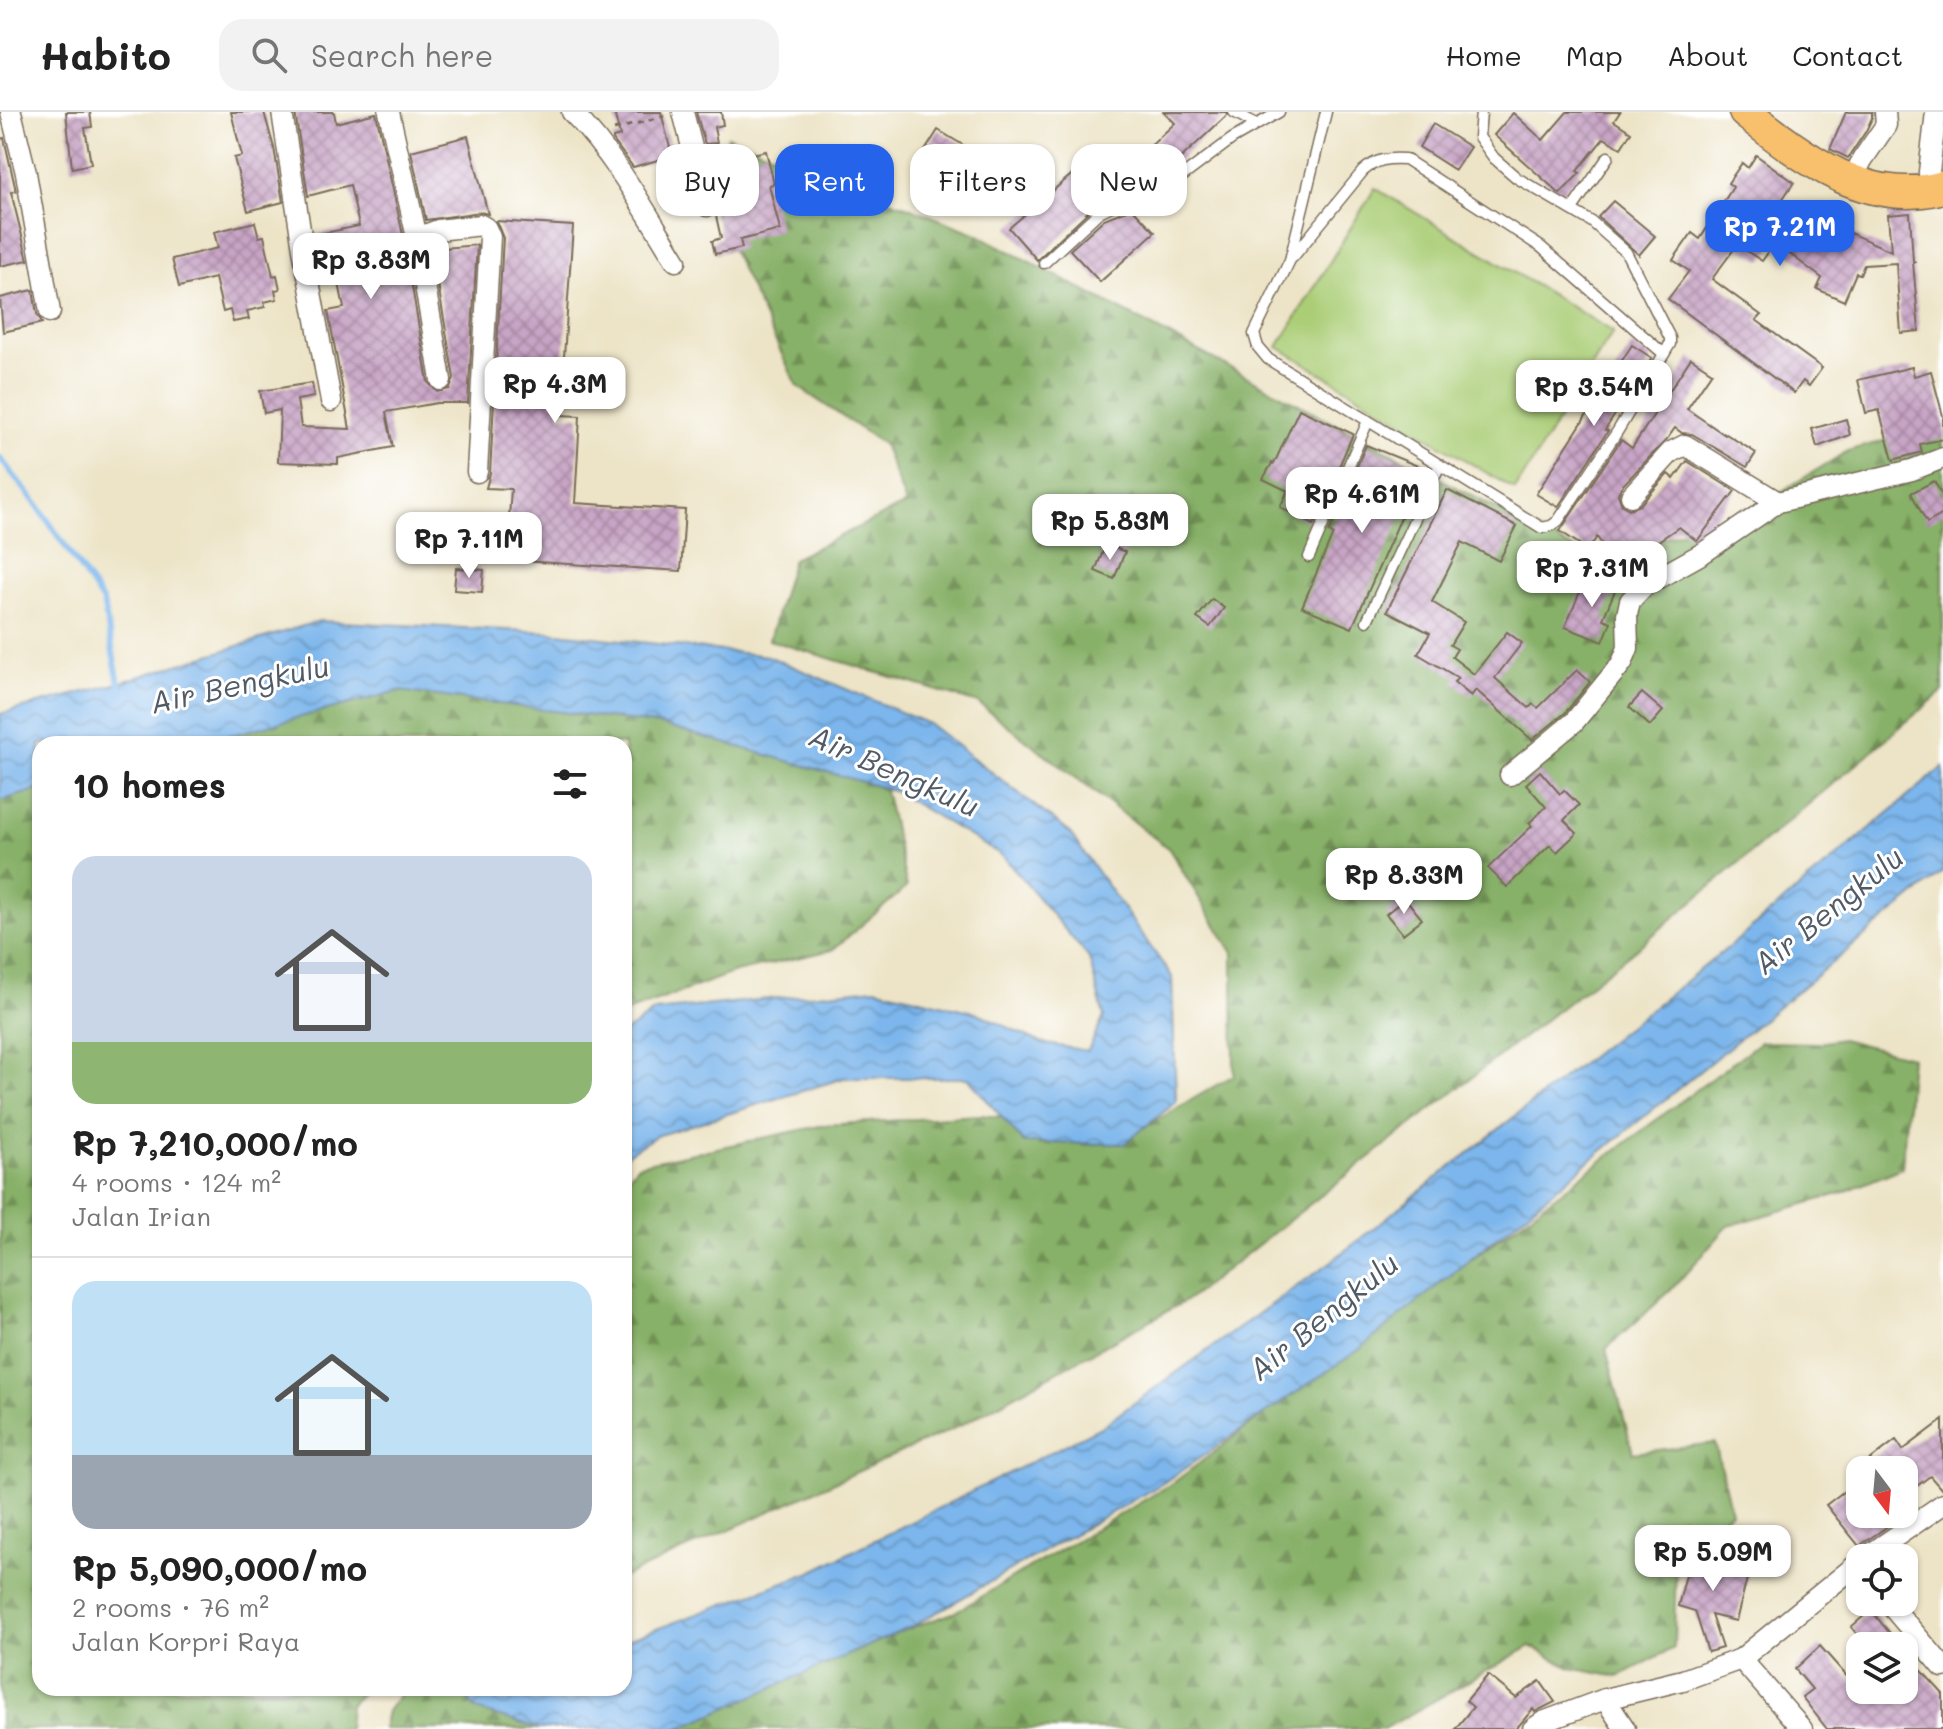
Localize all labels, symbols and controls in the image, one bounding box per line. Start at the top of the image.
search box [219,19,779,91]
text: Habito [40,30,171,80]
icon: search [247,33,291,77]
text: Search here [311,35,493,75]
text: Home [1446,37,1522,73]
text: Map [1566,37,1623,73]
text: About [1667,37,1748,73]
text: Contact [1792,37,1903,73]
chip: Buy [656,144,759,216]
chip: Rent [775,144,894,216]
chip: Filters [910,144,1055,216]
chip: New [1071,144,1187,216]
pin: Rp 7.21M [1697,200,1863,268]
text: Rp 7.21M [1723,209,1837,243]
pin: Rp 3.83M [288,233,454,301]
text: Rp 3.83M [311,242,431,276]
pin: Rp 4.3M [481,357,629,425]
pin: Rp 3.54M [1511,360,1677,428]
text: Rp 4.3M [503,366,607,400]
text: Rp 3.54M [1534,369,1654,403]
pin: Rp 4.61M [1279,467,1445,535]
text: Rp 4.61M [1304,476,1420,510]
pin: Rp 5.83M [1027,494,1193,562]
text: Rp 5.83M [1050,503,1170,537]
pin: Rp 7.11M [386,512,552,580]
text: Rp 7.11M [414,521,524,555]
pin: Rp 7.31M [1509,541,1675,609]
text: Rp 7.31M [1535,550,1649,584]
water label: Air Bengkulu [146,645,333,722]
water label: Air Bengkulu [803,715,986,825]
text: 10 homes [72,762,226,807]
icon: filters [548,762,592,806]
water label: Air Bengkulu [1744,837,1911,982]
pin: Rp 8.33M [1321,848,1487,916]
text: Rp 8.33M [1344,857,1464,891]
icon: home [260,908,404,1052]
text: Rp 7,210,000/mo [72,1120,358,1165]
text: 4 rooms · 124 m² [72,1165,281,1199]
text: Jalan Irian [72,1199,211,1233]
water label: Air Bengkulu [1239,1243,1406,1388]
icon: home [260,1333,404,1477]
north arrow [1846,1456,1918,1528]
map controls [1846,1456,1918,1704]
pin: Rp 5.09M [1630,1525,1796,1593]
text: Rp 5.09M [1653,1534,1773,1568]
button: locate [1846,1544,1918,1616]
text: Rp 5,090,000/mo [72,1545,367,1590]
text: 2 rooms · 76 m² [72,1590,269,1624]
text: Jalan Korpri Raya [72,1624,300,1658]
button: layers [1846,1632,1918,1704]

